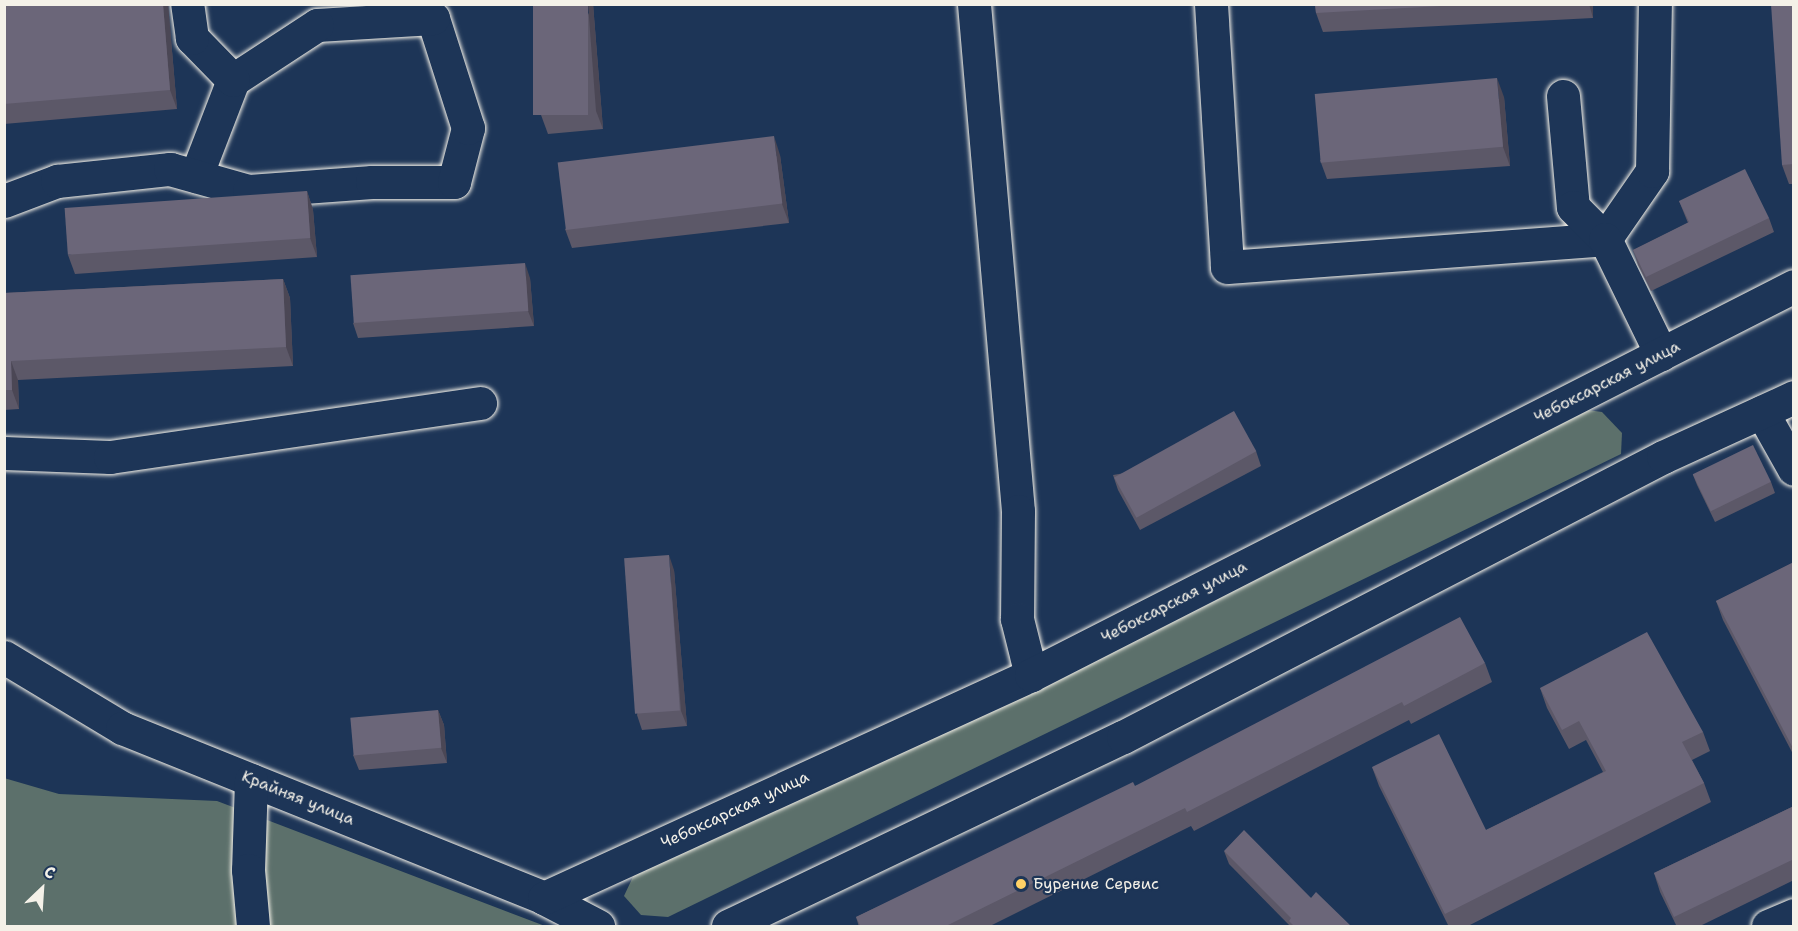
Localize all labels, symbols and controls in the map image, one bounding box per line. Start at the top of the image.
street label: Чебоксарская улица [1531,337,1683,427]
street label: Чебоксарская улица [1098,557,1250,647]
street label: Крайняя улица [239,767,357,829]
street label: Чебоксарская улица [658,767,812,853]
north arrow [12,859,72,919]
text: С [41,861,59,884]
place label: Бурение Сервис [1033,874,1159,894]
marker: Бурение Сервис [1014,877,1028,891]

